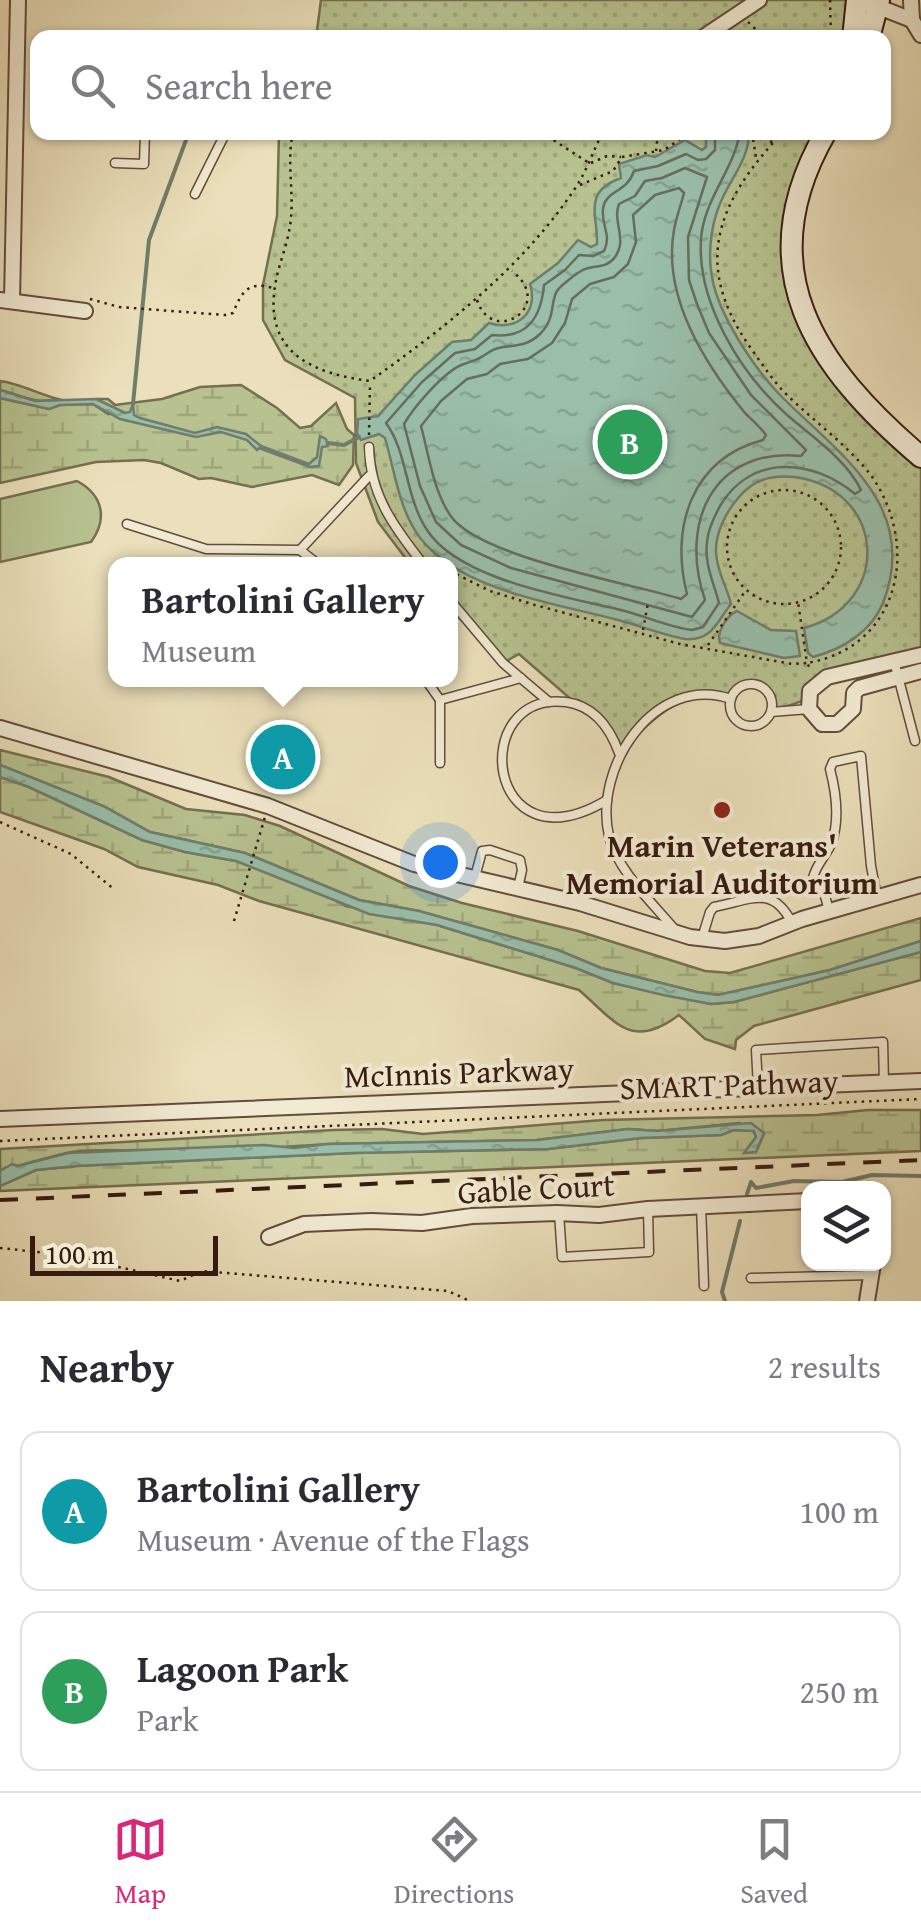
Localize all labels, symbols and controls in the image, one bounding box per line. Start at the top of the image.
search box [30,30,891,140]
text: Search here [145,57,333,113]
icon: search [65,58,120,113]
pin: B [598,404,662,480]
popup [108,557,458,687]
text: Bartolini Gallery [142,571,424,627]
text: Museum [142,627,256,674]
pin: A [250,720,316,794]
marker: Marin Veterans' Memorial Auditorium [711,799,733,821]
place label: Marin Veterans' Memorial Auditorium [566,822,879,906]
your location [415,837,466,888]
street label: McInnis Parkway [343,1044,575,1099]
street label: SMART Pathway [619,1057,839,1111]
street label: Gable Court [456,1160,616,1216]
map controls [801,1181,891,1271]
button: layers [801,1181,891,1271]
scale bar [30,1231,218,1276]
text: 100 m [45,1233,114,1274]
text: Nearby [40,1336,174,1397]
text: 2 results [768,1343,881,1390]
text: Bartolini Gallery [137,1460,420,1516]
text: A [64,1488,85,1535]
text: 100 m [800,1488,879,1535]
text: Museum · Avenue of the Flags [137,1516,530,1563]
text: Lagoon Park [137,1640,348,1696]
text: B [65,1668,84,1715]
text: 250 m [800,1668,879,1715]
text: Park [137,1696,199,1743]
tab: Map [113,1812,168,1913]
tab: Directions [394,1812,514,1913]
tab: Saved [740,1812,808,1913]

